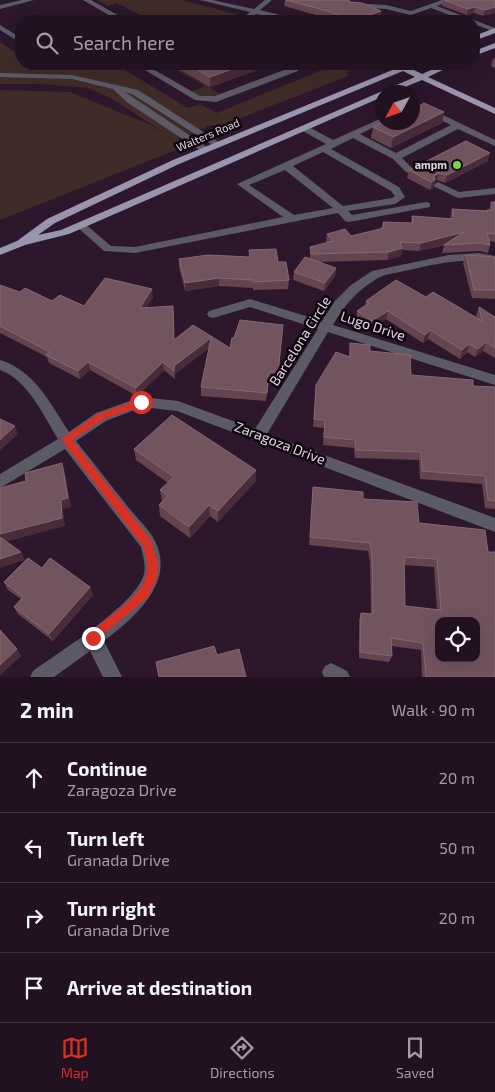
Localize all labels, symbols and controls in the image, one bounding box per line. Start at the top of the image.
search box [15,15,480,70]
icon: search [33,29,61,57]
text: Search here [73,31,175,54]
north arrow [375,85,420,130]
street label: Walters Road [174,115,241,154]
place label: ampm [415,158,447,171]
marker: ampm [451,159,463,171]
street label: Barcelona Circle [265,293,334,389]
street label: Lugo Drive [339,307,408,344]
route start [130,391,153,414]
street label: Zaragoza Drive [232,417,328,468]
map controls [435,617,480,662]
button: locate [435,617,480,662]
route end [82,627,105,650]
text: 2 min [20,697,74,722]
text: Walk · 90 m [391,700,475,719]
text: Continue [67,757,147,780]
icon: ahead [20,764,48,792]
text: 20 m [439,768,475,787]
text: Zaragoza Drive [67,780,176,799]
text: Turn left [67,827,144,850]
icon: left [20,834,48,862]
text: 50 m [439,838,475,857]
text: Granada Drive [67,850,170,869]
text: Turn right [67,897,155,920]
icon: right [20,904,48,932]
text: 20 m [439,908,475,927]
text: Granada Drive [67,920,170,939]
icon: arrive [20,974,48,1002]
text: Arrive at destination [67,976,252,999]
tab: Map [61,1034,89,1081]
tab: Directions [210,1034,275,1081]
tab: Saved [396,1034,434,1081]

